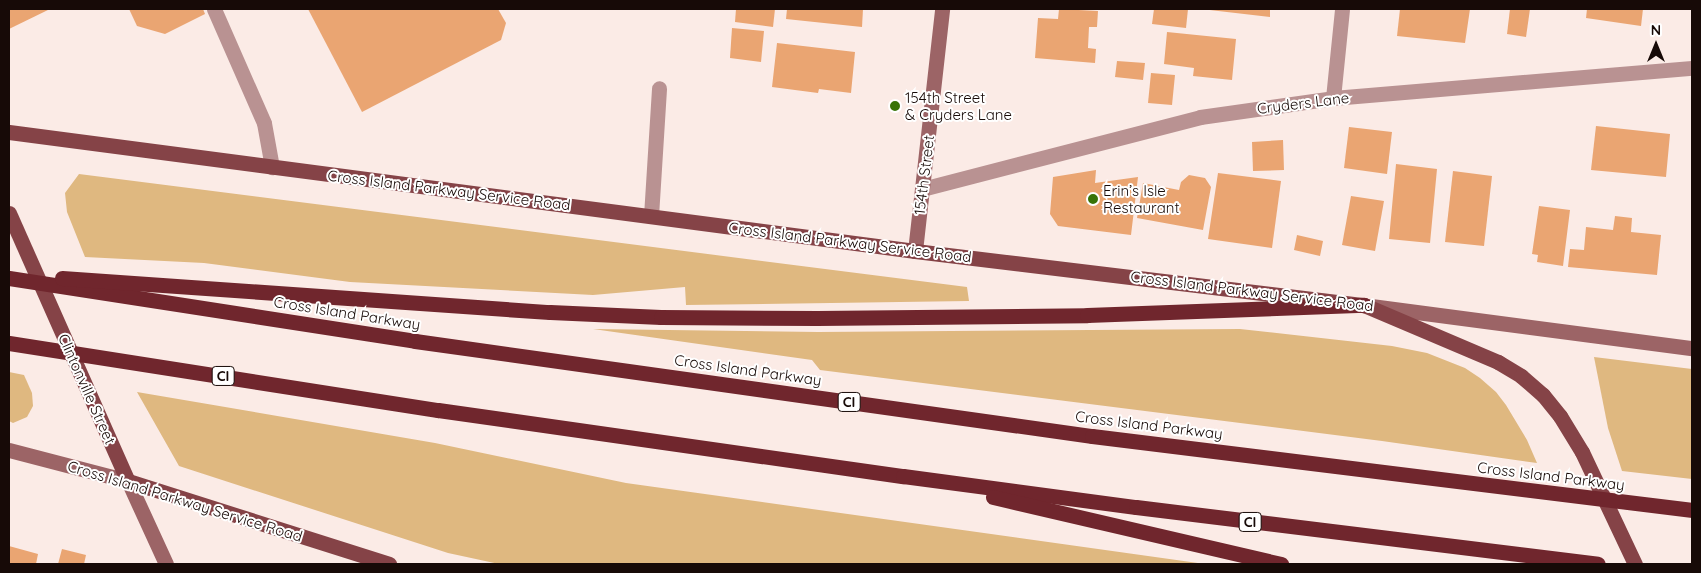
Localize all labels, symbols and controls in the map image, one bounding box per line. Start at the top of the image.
north arrow [1631,20,1681,70]
text: N [1651,21,1661,39]
place label: 154th Street & Cryders Lane [905,88,1012,123]
street label: Cryders Lane [1256,88,1350,118]
marker: 154th Street & Cryders Lane [889,100,901,112]
street label: 154th Street [910,134,938,216]
street label: Cross Island Parkway Service Road [327,166,571,214]
place label: Erin’s Isle Restaurant [1103,181,1179,216]
marker: Erin’s Isle Restaurant [1087,193,1099,205]
street label: Cross Island Parkway Service Road [728,218,972,266]
street label: Cross Island Parkway Service Road [1130,267,1374,315]
street label: Cross Island Parkway [272,293,422,333]
street label: Clintonville Street [55,331,119,447]
street label: Cross Island Parkway [673,351,823,389]
road number: CI [210,364,236,388]
road number: CI [836,391,862,414]
street label: Cross Island Parkway [1074,407,1224,443]
street label: Cross Island Parkway Service Road [65,457,305,545]
street label: Cross Island Parkway [1476,458,1626,494]
road number: CI [1238,511,1262,534]

